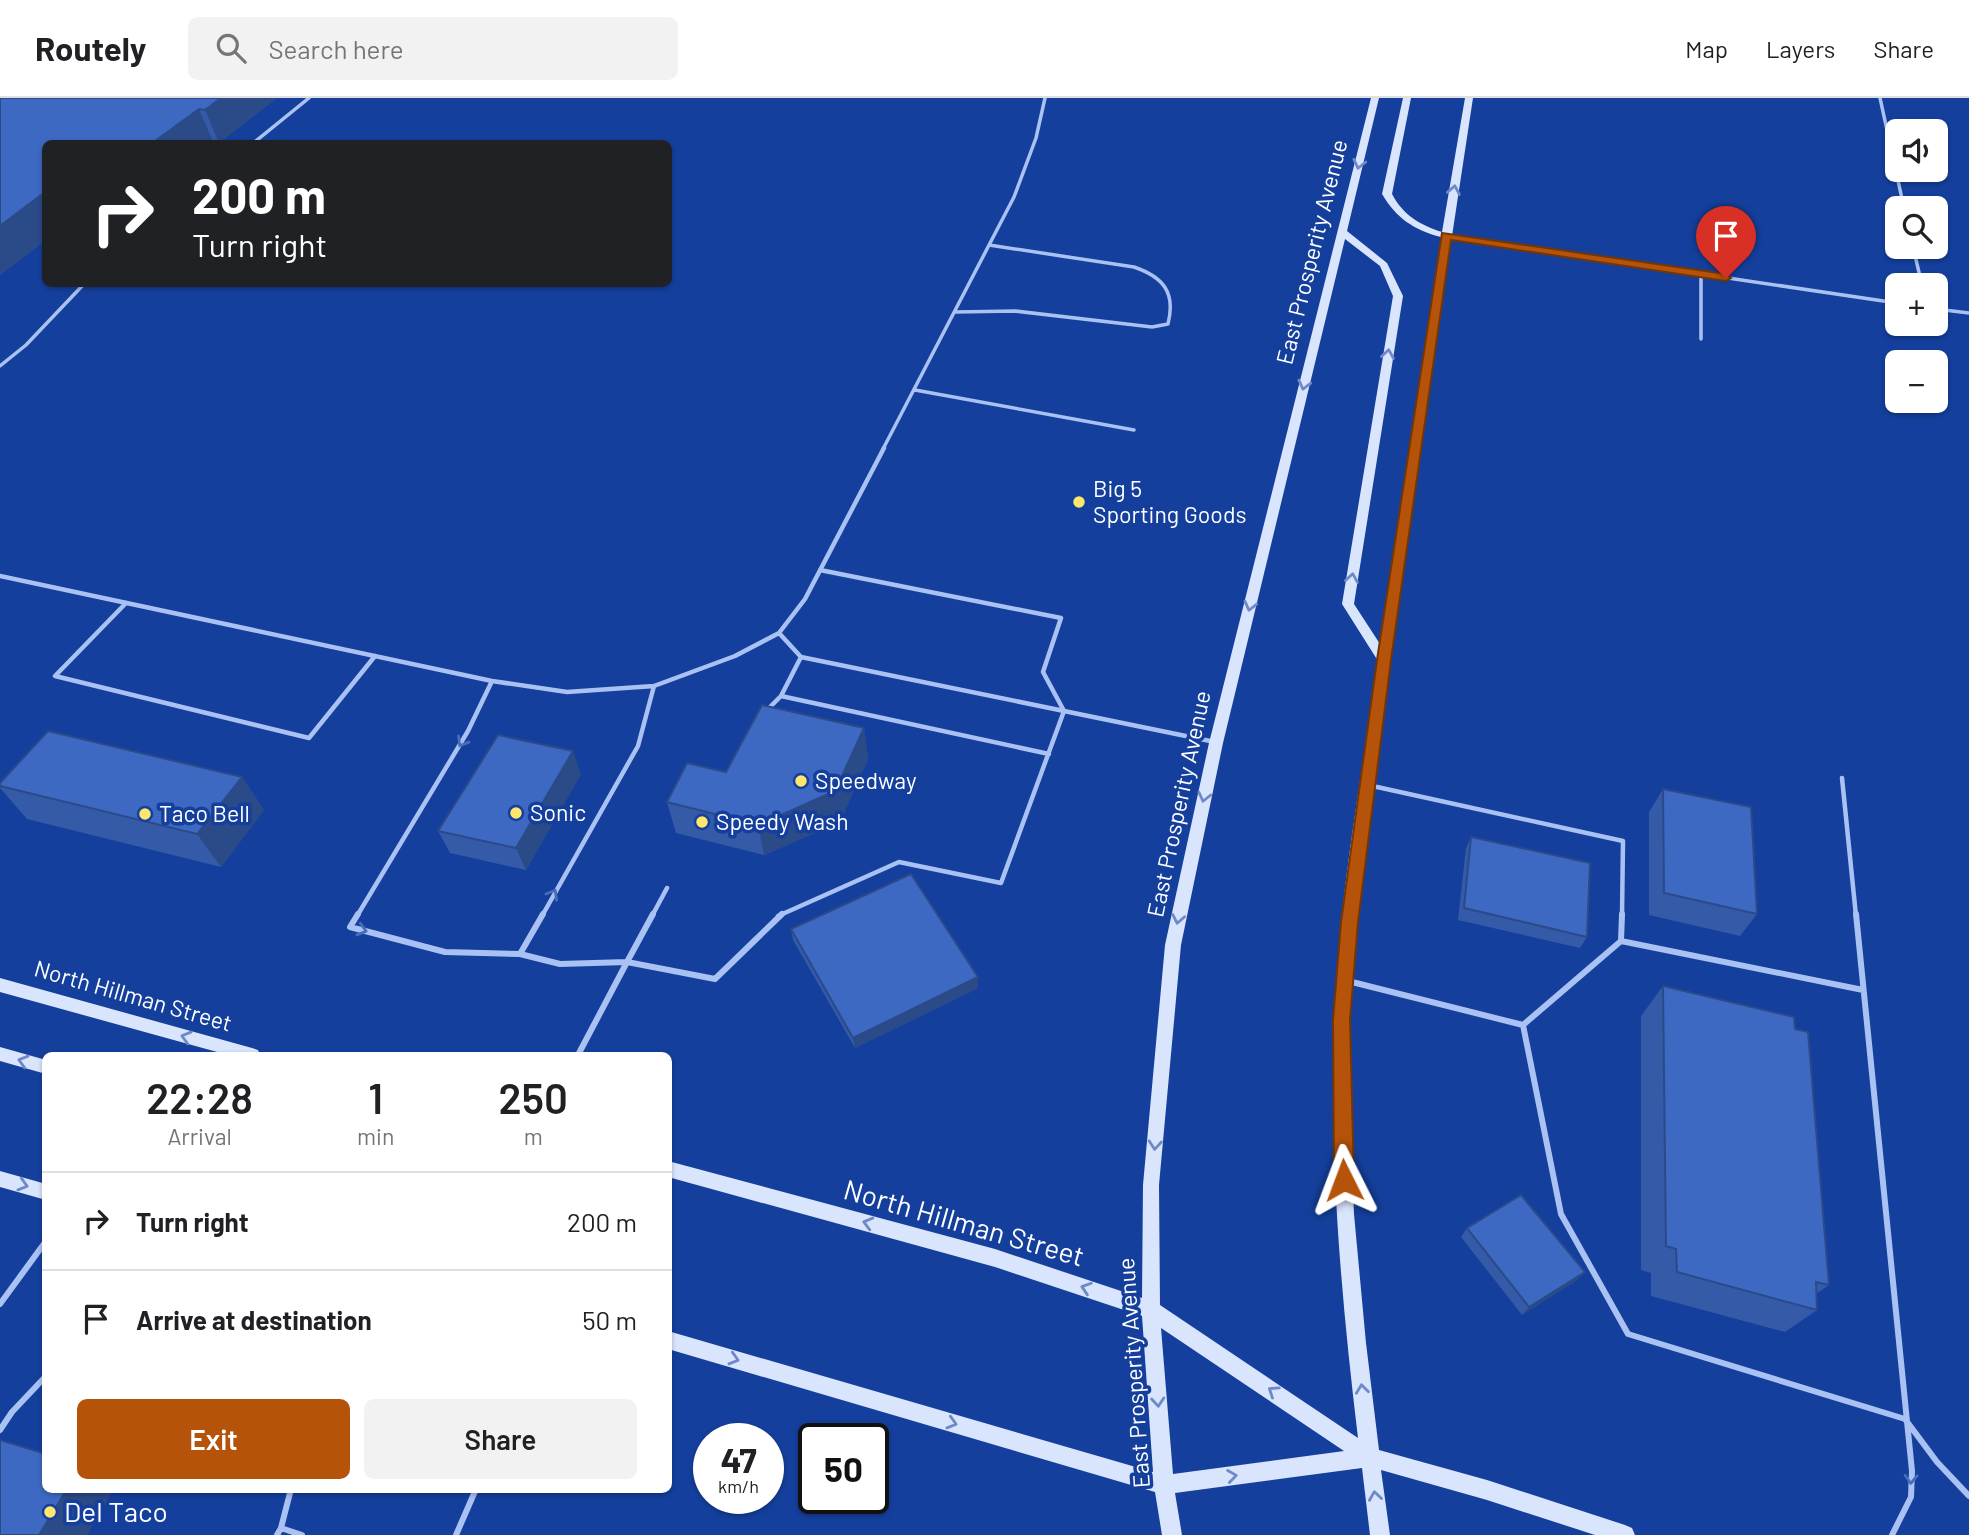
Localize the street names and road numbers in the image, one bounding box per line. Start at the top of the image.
street label: East Prosperity Avenue [1270,136,1353,367]
street label: East Prosperity Avenue [1140,688,1216,920]
street label: North Hillman Street [31,953,235,1037]
street label: North Hillman Street [840,1171,1088,1273]
street label: East Prosperity Avenue [1111,1257,1155,1489]

